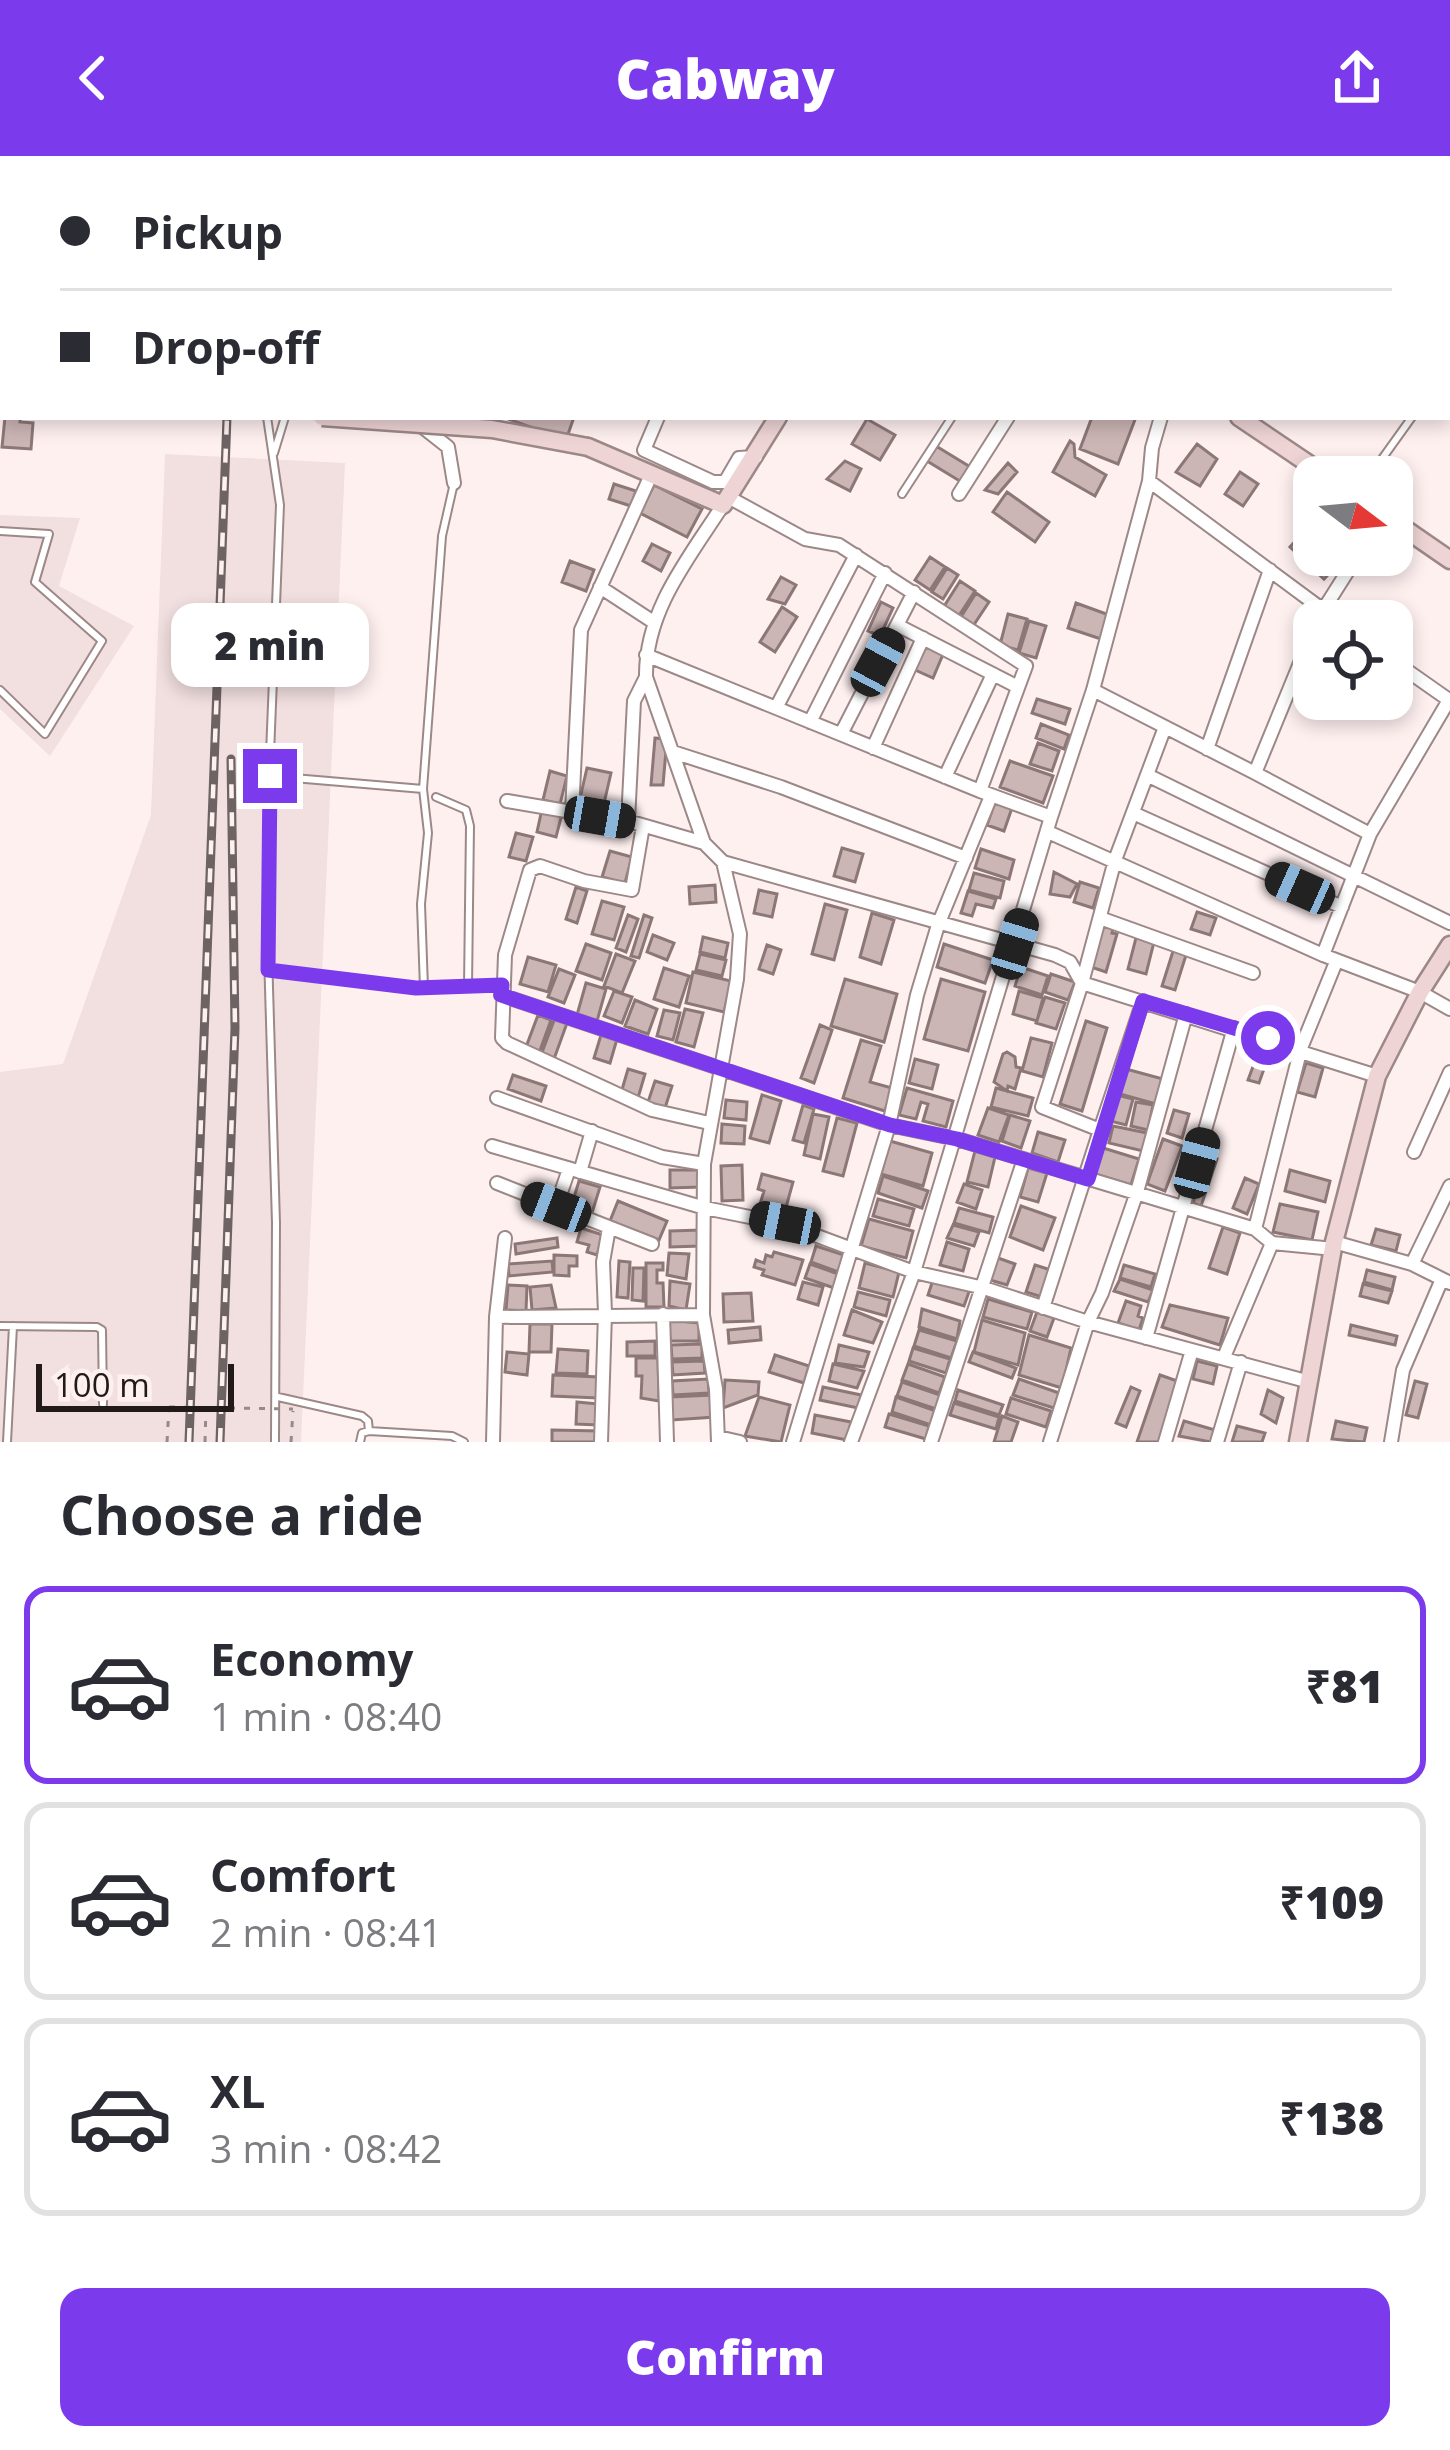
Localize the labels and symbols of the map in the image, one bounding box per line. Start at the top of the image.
north arrow [1293,456,1413,576]
callout: 2 min [171,602,369,686]
car [845,622,911,702]
route end [243,749,297,803]
car [561,793,639,841]
car [1260,857,1340,919]
car [987,904,1043,984]
route start [1241,1011,1295,1065]
car [1170,1124,1224,1202]
car [516,1177,596,1237]
car [746,1198,824,1248]
scale bar [36,1358,234,1411]

